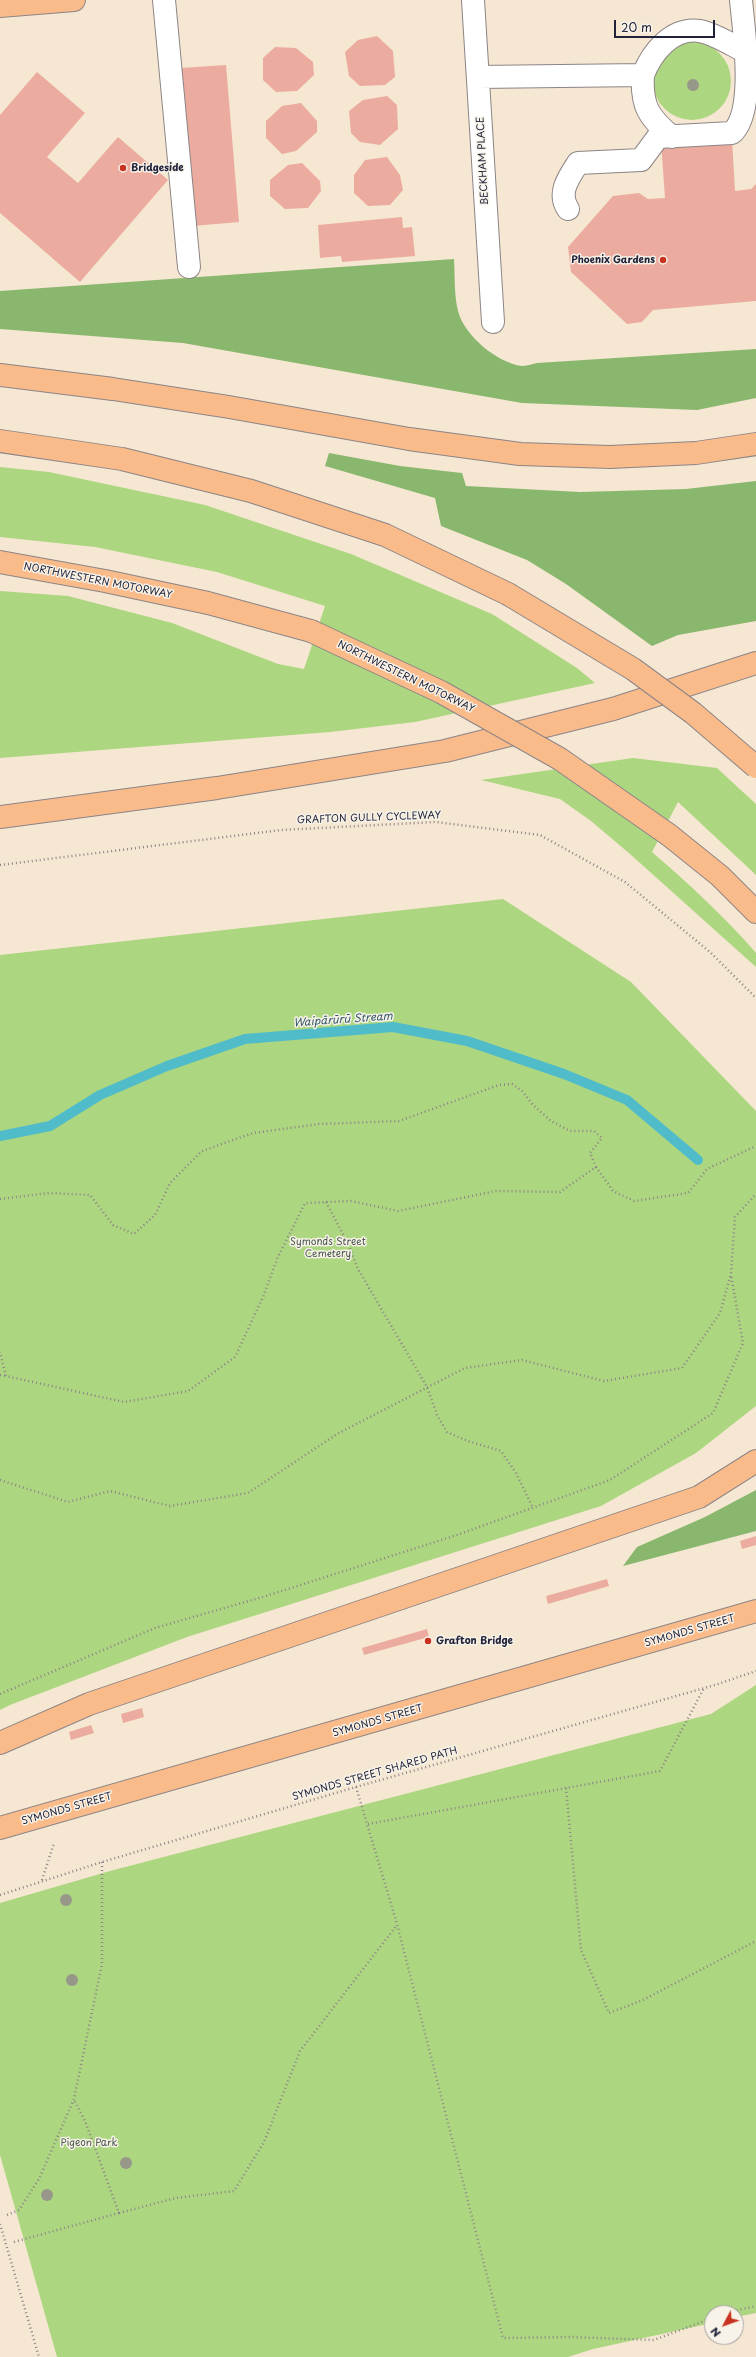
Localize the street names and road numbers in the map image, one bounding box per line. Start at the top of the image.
street label: BECKHAM PLACE [475,116,491,206]
street label: NORTHWESTERN MOTORWAY [23,561,173,601]
street label: NORTHWESTERN MOTORWAY [335,639,477,715]
street label: GRAFTON GULLY CYCLEWAY [297,809,441,827]
street label: SYMONDS STREET [643,1612,737,1650]
street label: SYMONDS STREET [331,1702,425,1740]
street label: SYMONDS STREET SHARED PATH [291,1745,459,1803]
street label: SYMONDS STREET [20,1790,114,1828]

